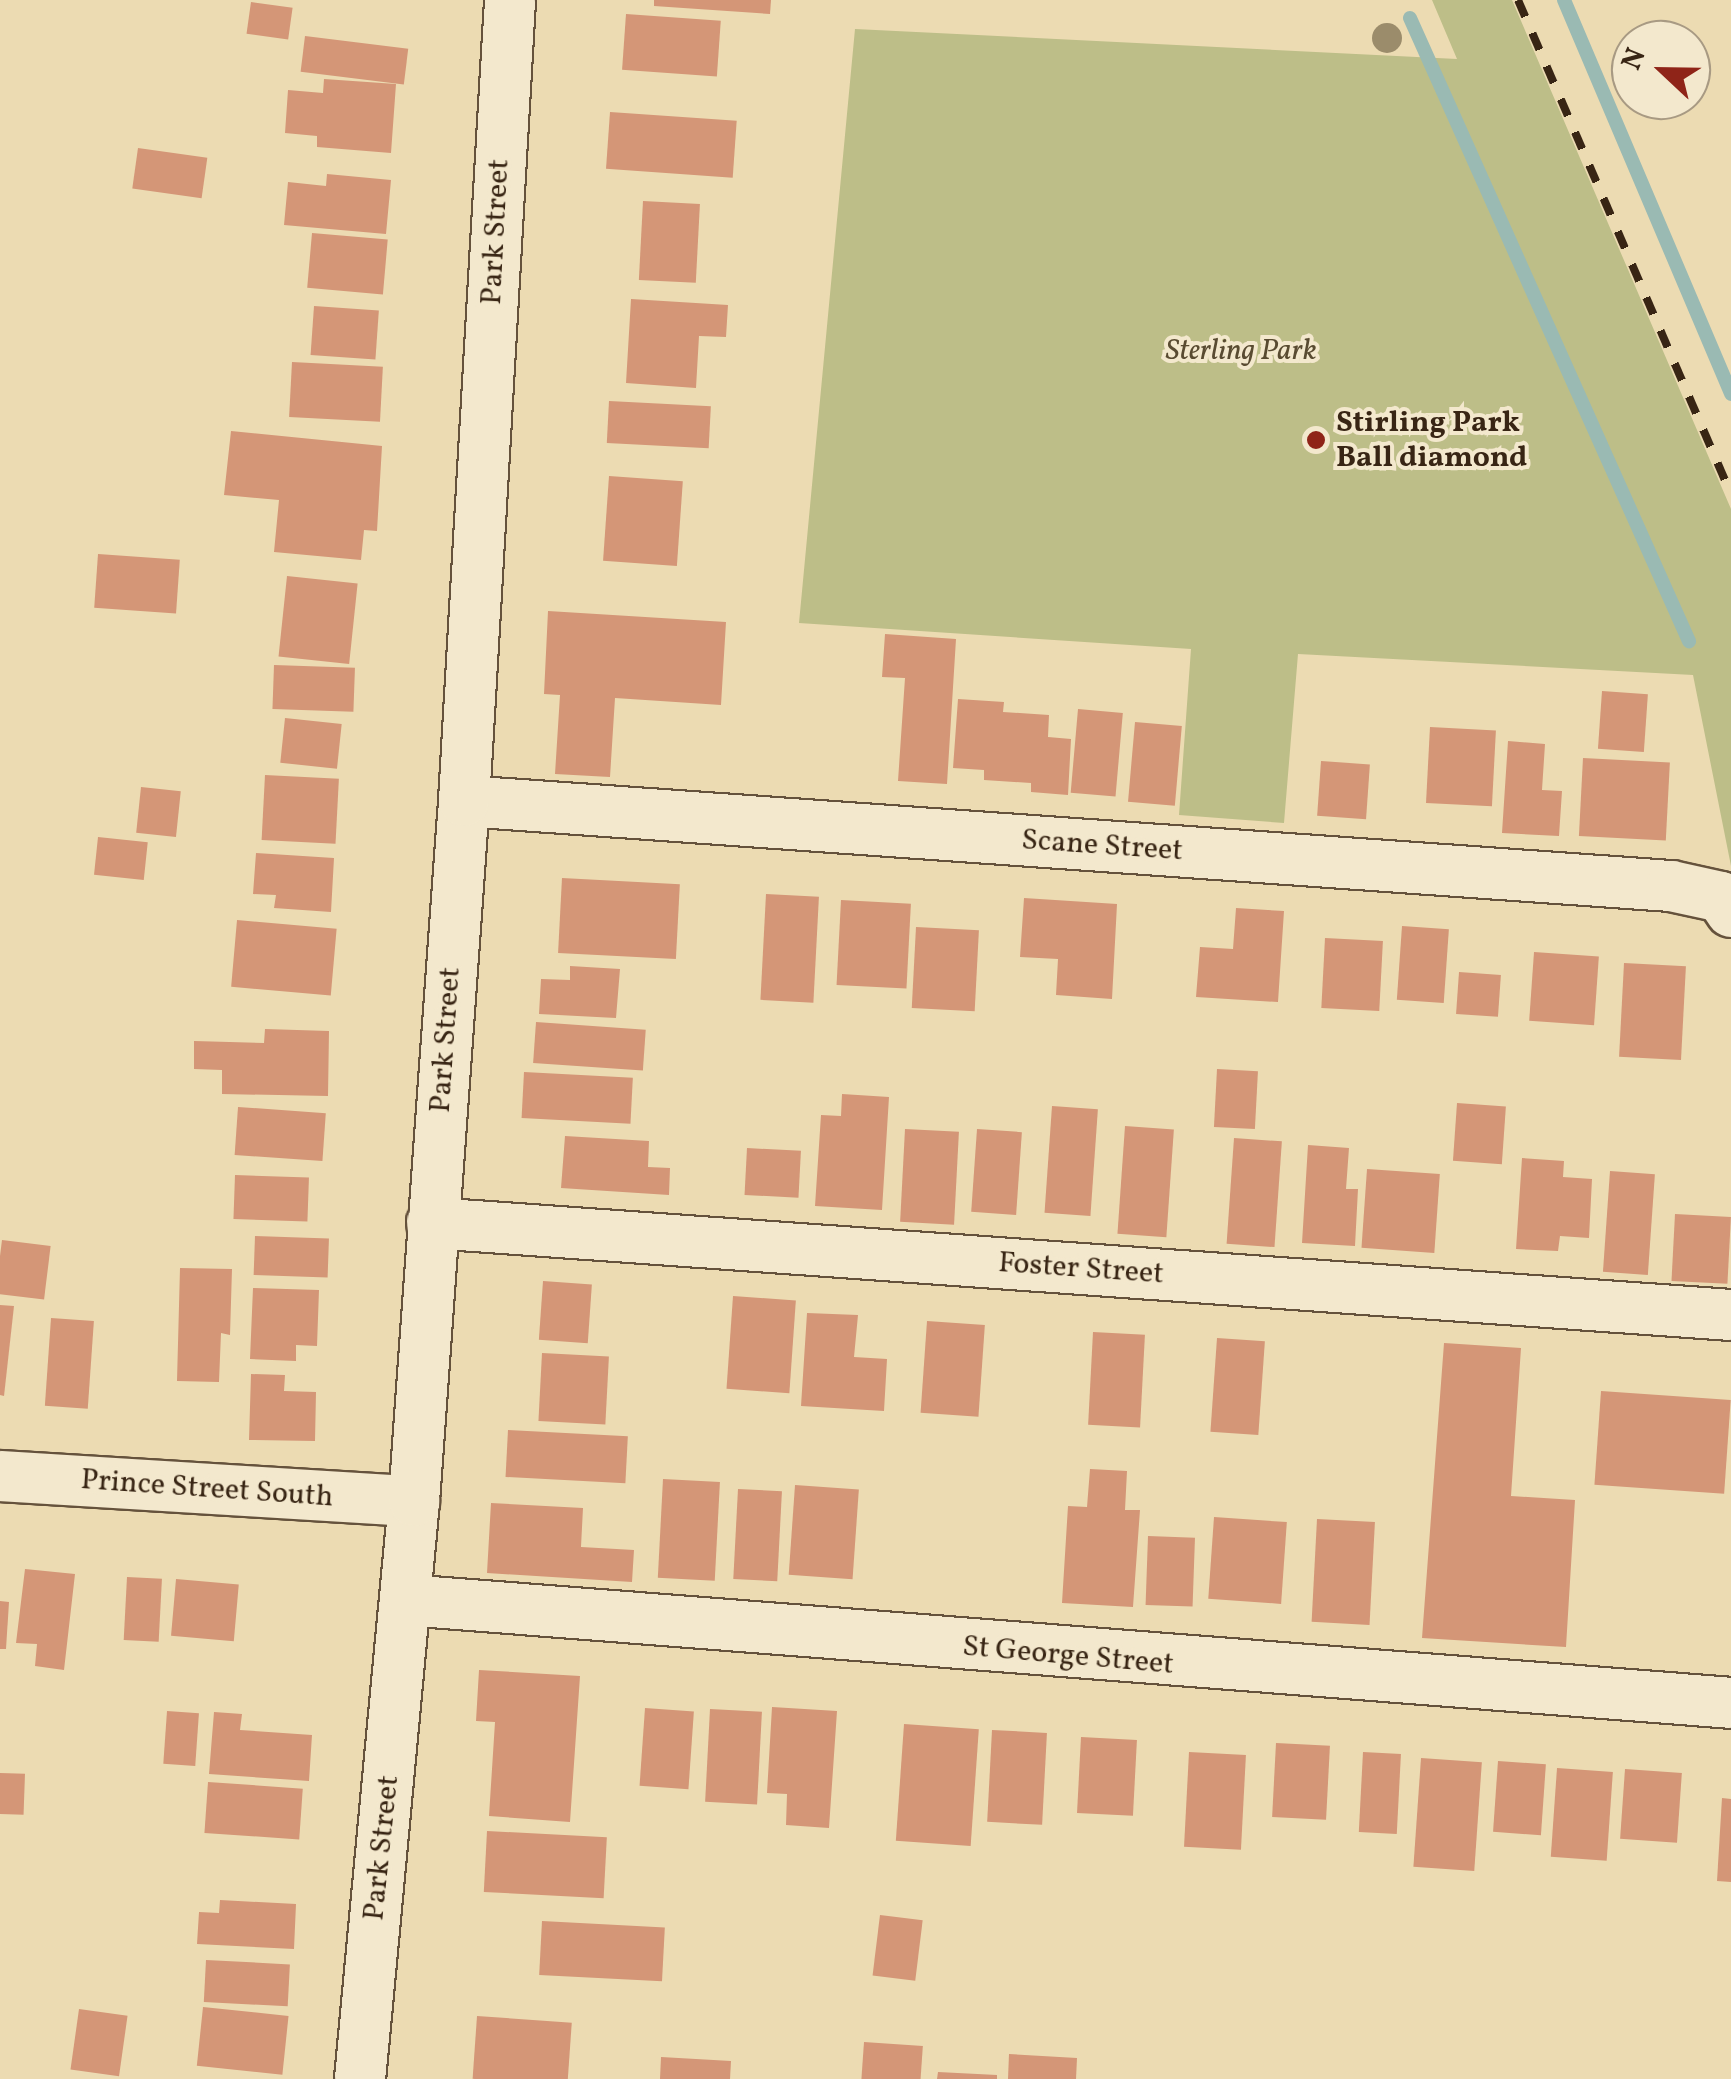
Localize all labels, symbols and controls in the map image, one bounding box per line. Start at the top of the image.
north arrow [1611,20,1711,120]
text: N [1613,43,1656,76]
street label: Park Street [474,158,518,306]
park label: Sterling Park [1165,333,1317,369]
place label: Stirling Park Ball diamond [1336,405,1527,476]
marker: Stirling Park Ball diamond [1305,429,1327,451]
street label: Scane Street [1020,822,1184,870]
street label: Park Street [423,966,469,1114]
street label: Foster Street [997,1245,1165,1293]
street label: Prince Street South [80,1462,334,1516]
street label: St George Street [961,1629,1175,1683]
street label: Park Street [356,1774,408,1922]

